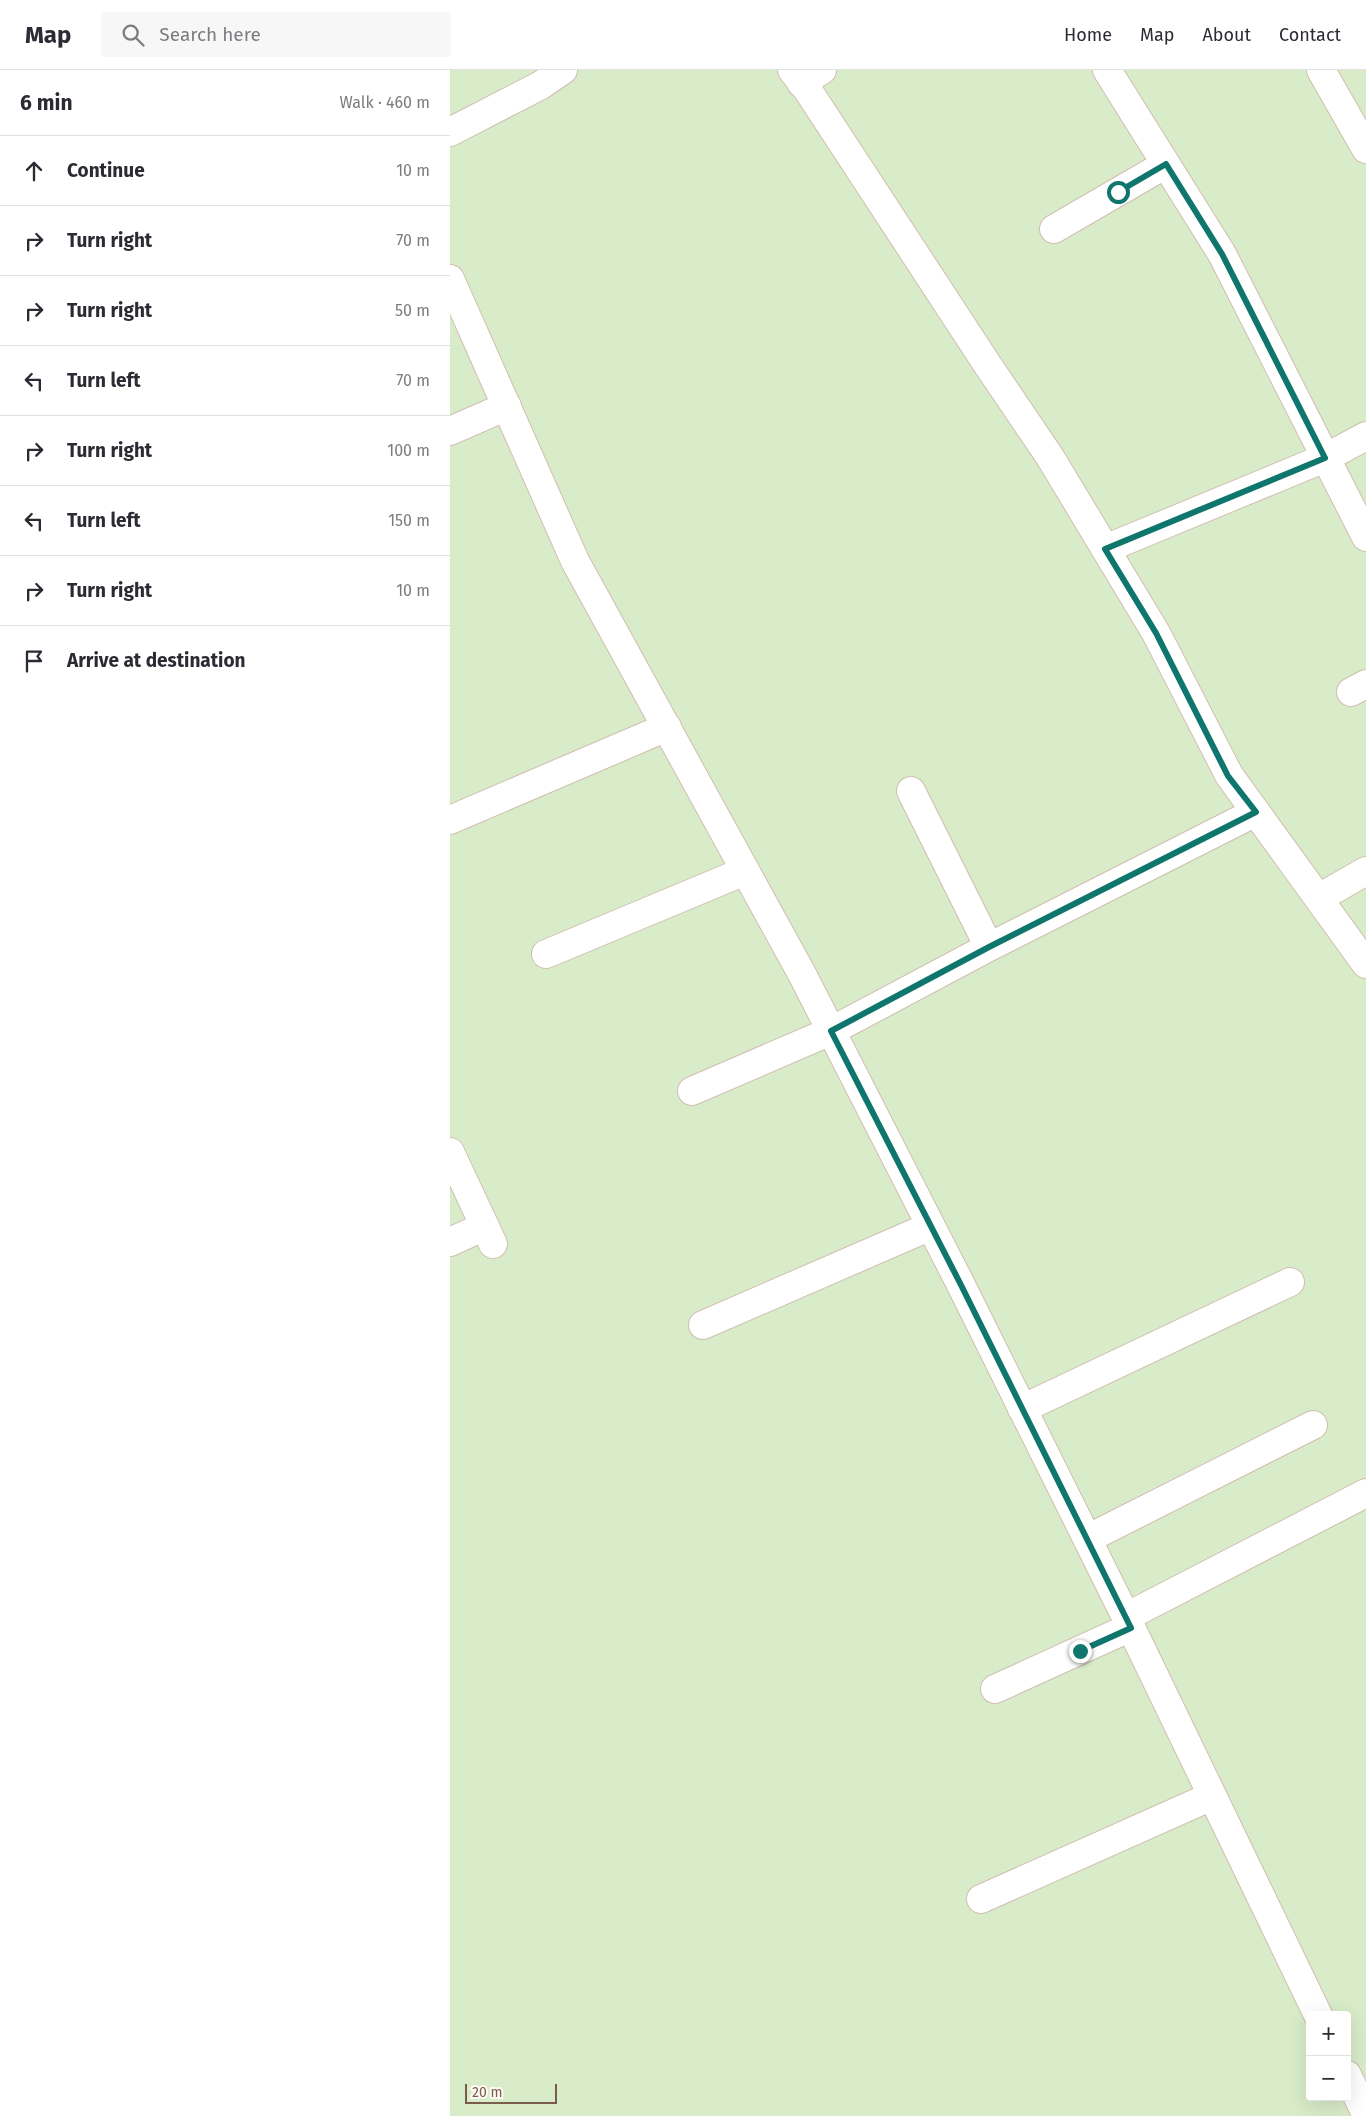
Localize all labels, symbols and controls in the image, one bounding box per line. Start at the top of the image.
search box [101,12,451,57]
text: Map [25,21,71,49]
icon: search [119,21,147,49]
text: Search here [159,23,261,46]
text: Home [1064,24,1112,46]
text: Map [1140,24,1174,46]
text: About [1202,24,1251,46]
text: Contact [1279,24,1341,46]
text: 6 min [20,90,73,116]
text: Walk · 460 m [340,93,430,112]
icon: ahead [20,157,48,185]
text: Continue [67,159,145,182]
text: 10 m [396,161,430,180]
route start [1107,181,1130,204]
icon: right [20,227,48,255]
text: Turn right [67,229,152,252]
text: 70 m [396,231,430,250]
icon: right [20,297,48,325]
text: Turn right [67,299,152,322]
text: 50 m [395,301,430,320]
icon: left [20,367,48,395]
text: Turn left [67,369,141,392]
text: 70 m [396,371,430,390]
icon: right [20,437,48,465]
text: Turn right [67,439,152,462]
text: 100 m [387,441,430,460]
icon: left [20,507,48,535]
text: Turn left [67,509,141,532]
text: 150 m [388,511,430,530]
icon: right [20,577,48,605]
text: Turn right [67,579,152,602]
text: 10 m [396,581,430,600]
icon: arrive [20,647,48,675]
text: Arrive at destination [67,649,246,672]
route end [1069,1640,1092,1663]
map controls [1306,2011,1351,2101]
button: + [1306,2011,1351,2056]
button: − [1306,2056,1351,2101]
scale bar [465,2081,558,2104]
text: 20 m [472,2084,502,2101]

